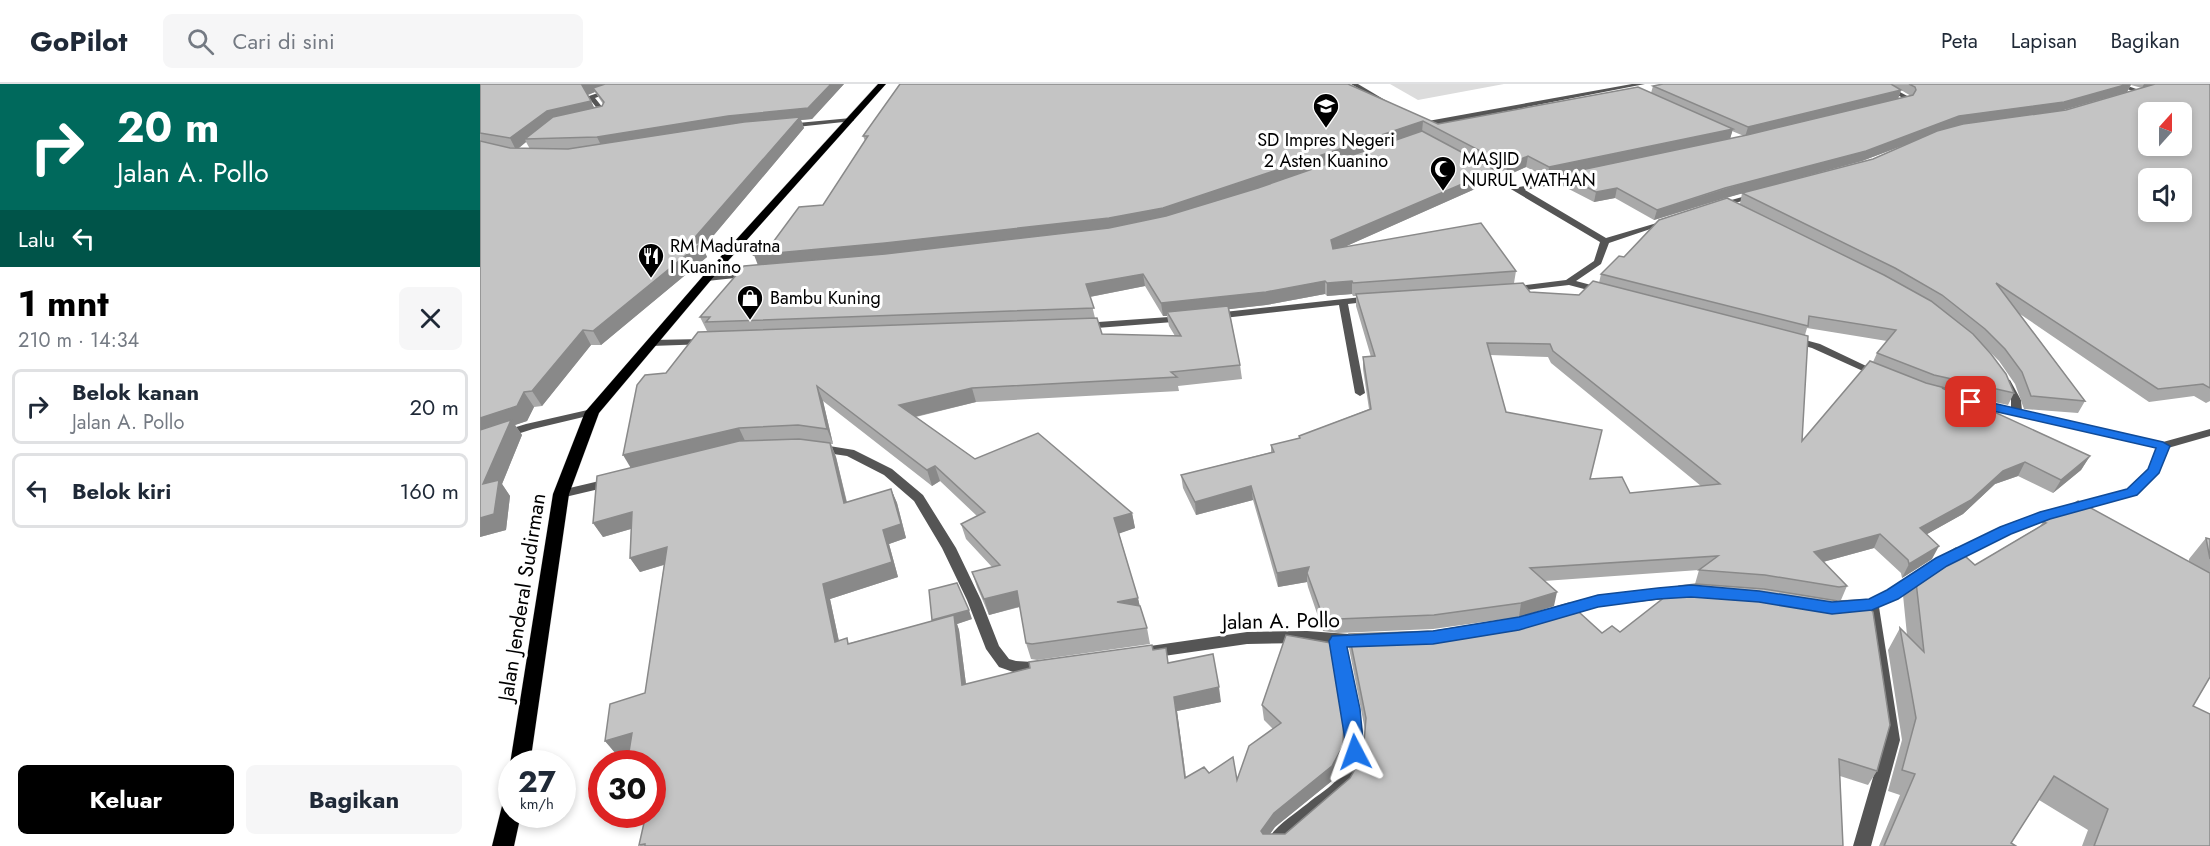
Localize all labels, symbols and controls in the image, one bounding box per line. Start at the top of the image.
search box [163,14,583,68]
text: GoPilot [30,21,127,62]
icon: search [184,25,217,58]
text: Cari di sini [232,25,335,57]
text: Peta [1941,26,1978,56]
text: Lapisan [2011,26,2077,56]
text: Bagikan [2110,26,2180,56]
school or university icon: SD Impres Negeri 2 Asten Kuanino [1311,91,1341,129]
text: 20 m [117,97,219,158]
north arrow [2138,102,2192,156]
map controls [2138,102,2192,222]
icon: right [18,108,96,186]
place label: SD Impres Negeri 2 Asten Kuanino [1257,127,1395,174]
place label: MASJID NURUL WATHAN [1462,146,1596,193]
text: Jalan A. Pollo [117,153,269,192]
mosque icon: MASJID NURUL WATHAN [1428,154,1458,192]
button: sound [2138,168,2192,222]
icon: left [67,222,100,255]
text: Lalu [18,223,55,255]
place label: RM Maduratna I Kuanino [670,233,780,280]
restaurant icon: RM Maduratna I Kuanino [636,241,666,279]
text: 1 mnt [18,277,109,329]
shop icon: Bambu Kuning [735,283,765,321]
place label: Bambu Kuning [770,285,881,311]
button: close [399,287,462,350]
text: 210 m · 14:34 [18,326,139,355]
text: Belok kanan [72,376,199,408]
pin [1945,376,1996,427]
icon: arrive [1954,385,1987,418]
icon: right [21,390,54,423]
text: 20 m [410,391,459,423]
text: Jalan A. Pollo [72,408,184,437]
icon: left [21,474,54,507]
text: Belok kiri [72,475,171,507]
text: 160 m [399,475,459,507]
street label: Jalan Jenderal Sudirman [490,491,553,706]
street label: Jalan A. Pollo [1219,605,1340,637]
position arrow [1323,720,1387,784]
speed limit sign: 30 [588,750,666,828]
text: 27 [518,760,556,803]
button: Keluar [18,765,234,834]
button: Bagikan [246,765,462,834]
text: km/h [520,793,554,815]

